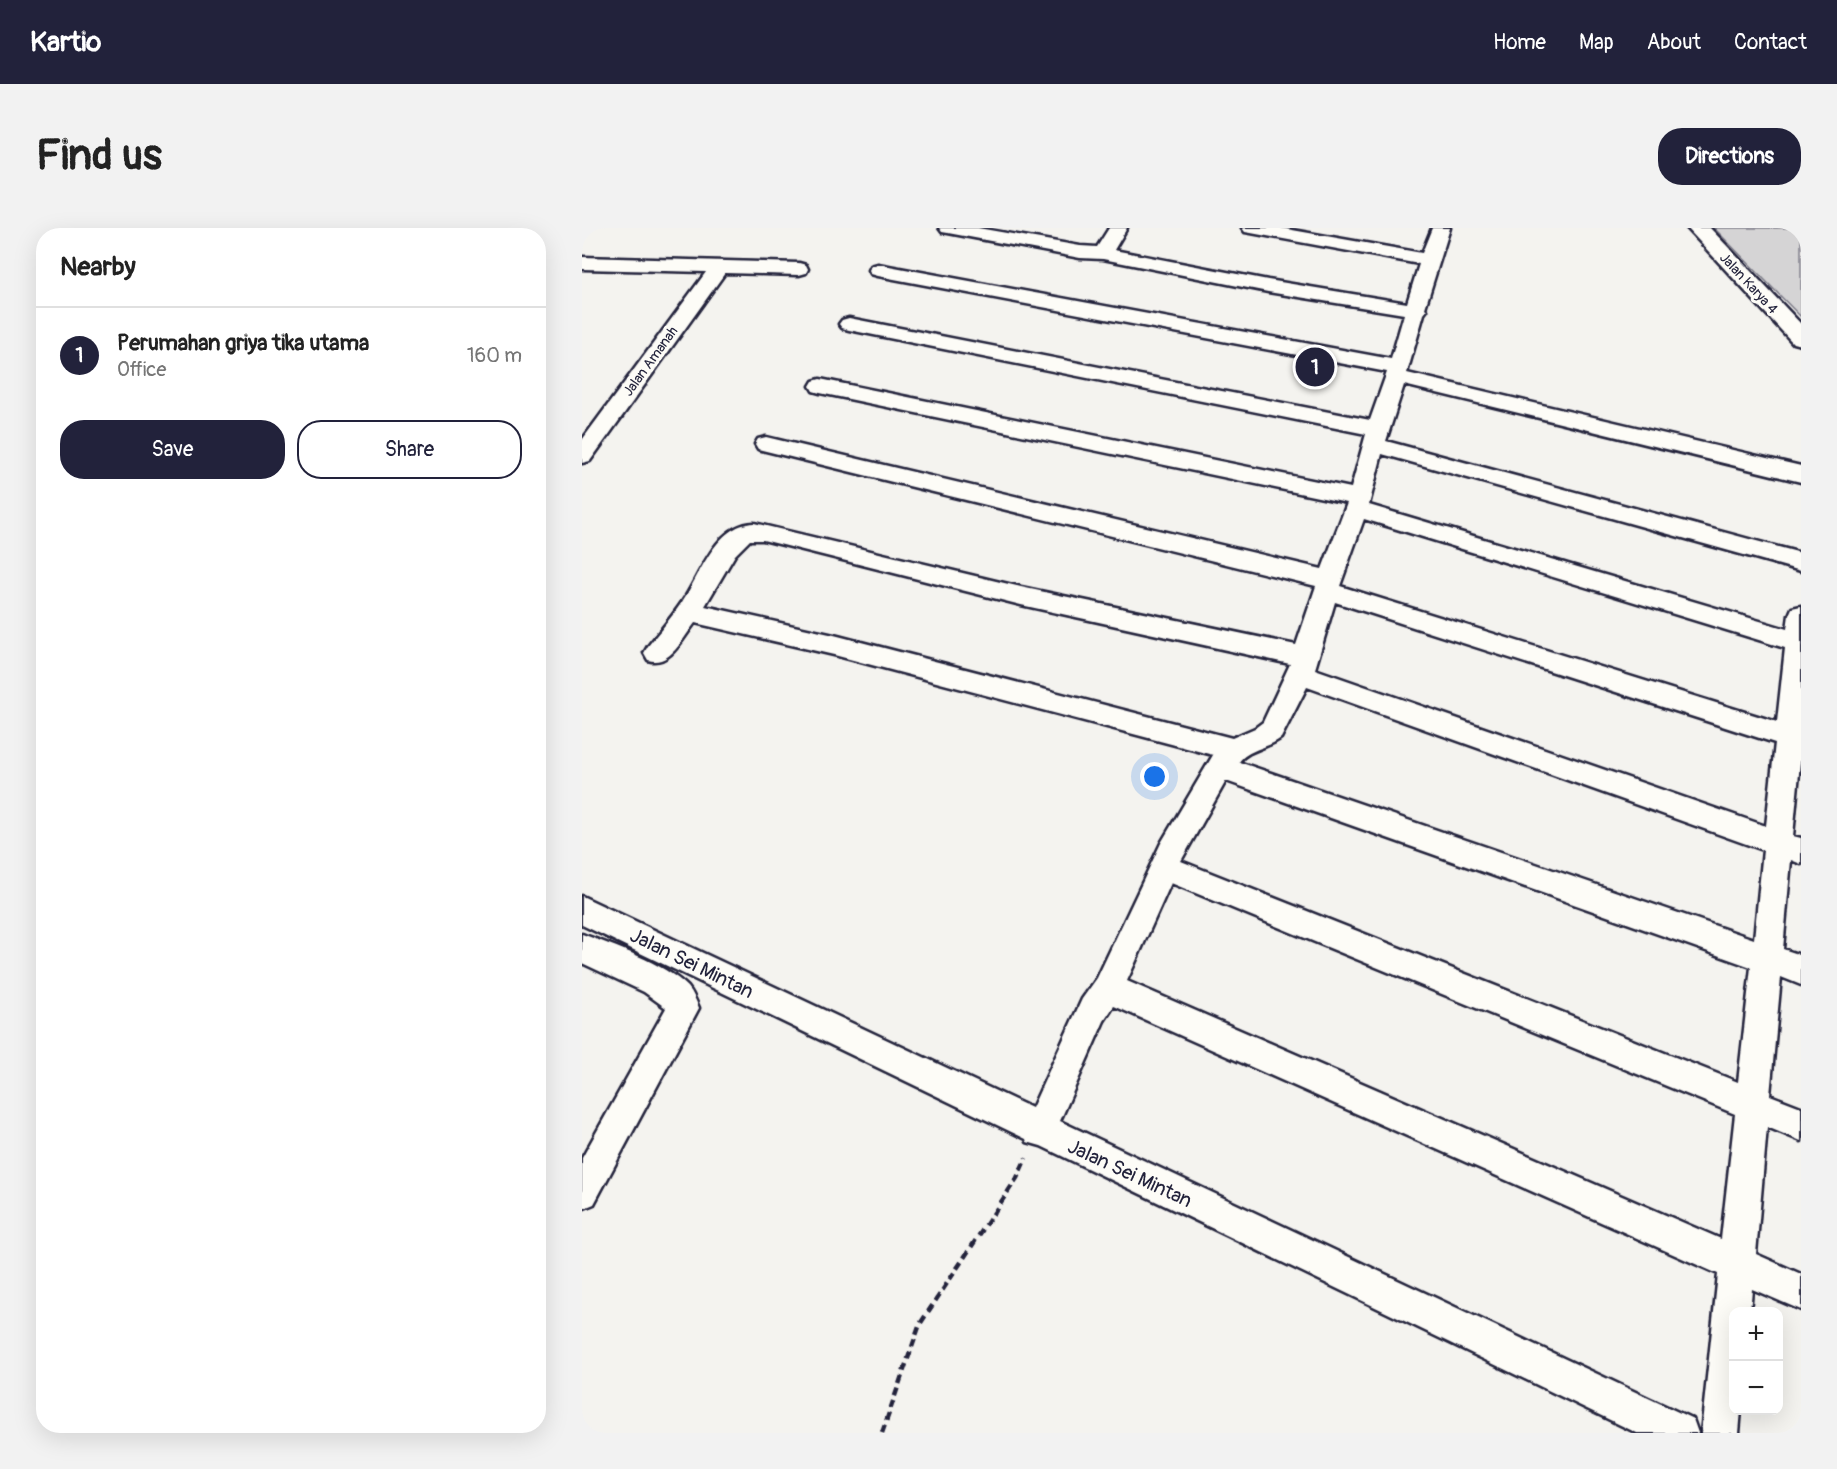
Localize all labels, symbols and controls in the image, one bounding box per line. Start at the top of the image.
text: Kartio [30,25,101,60]
text: Home [1493,29,1546,56]
text: Map [1579,29,1614,56]
text: About [1647,29,1701,56]
text: Contact [1734,29,1807,56]
button: Directions [1658,128,1801,185]
text: Find us [36,130,162,182]
street label: Jalan Karya 4 [1716,249,1781,317]
text: Nearby [60,251,136,283]
street label: Jalan Amanah [619,323,681,399]
text: Perumahan griya tika utama [117,329,369,357]
text: 1 [76,343,83,368]
text: 160 m [467,343,522,368]
pin: 1 [1296,344,1334,390]
text: Office [117,357,166,382]
button: Save [60,420,285,479]
button: Share [297,420,522,479]
your location [1140,762,1169,791]
street label: Jalan Sei Mintan [626,923,758,1004]
street label: Jalan Sei Mintan [1064,1134,1196,1213]
map controls [1729,1307,1783,1415]
button: + [1729,1307,1783,1361]
button: − [1729,1361,1783,1415]

